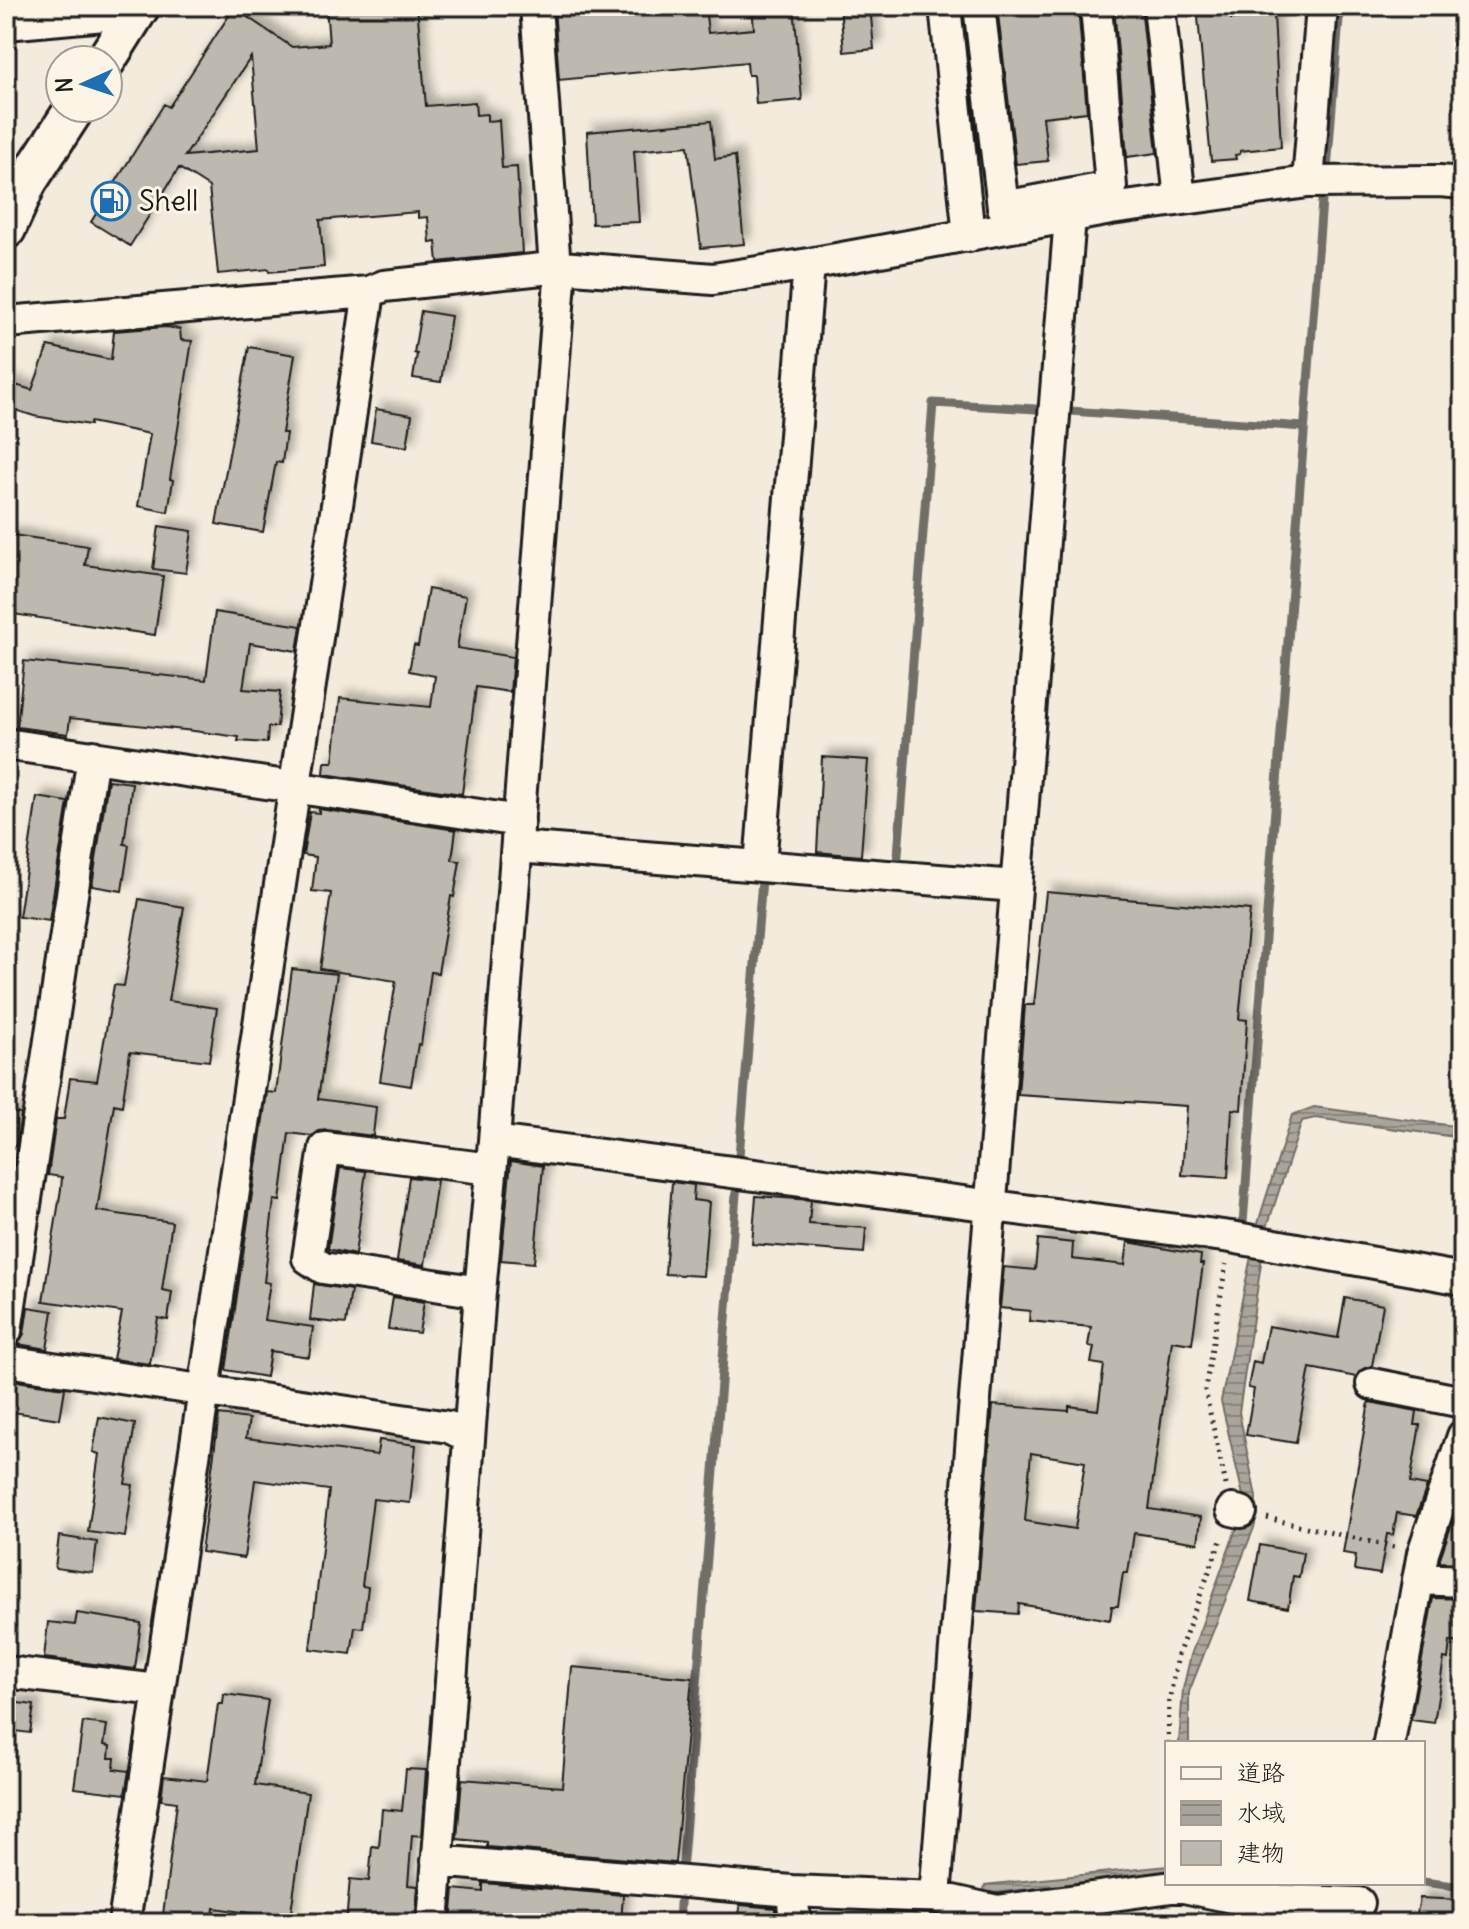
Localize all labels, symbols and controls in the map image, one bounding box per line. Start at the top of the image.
north arrow [44,44,124,124]
text: N [50,77,78,93]
fuel station icon: Shell [90,180,132,222]
place label: Shell [139,183,198,219]
legend [1165,1741,1425,1885]
text: 道路 [1237,1757,1285,1787]
text: 水域 [1237,1797,1285,1827]
text: 建物 [1237,1837,1285,1867]

